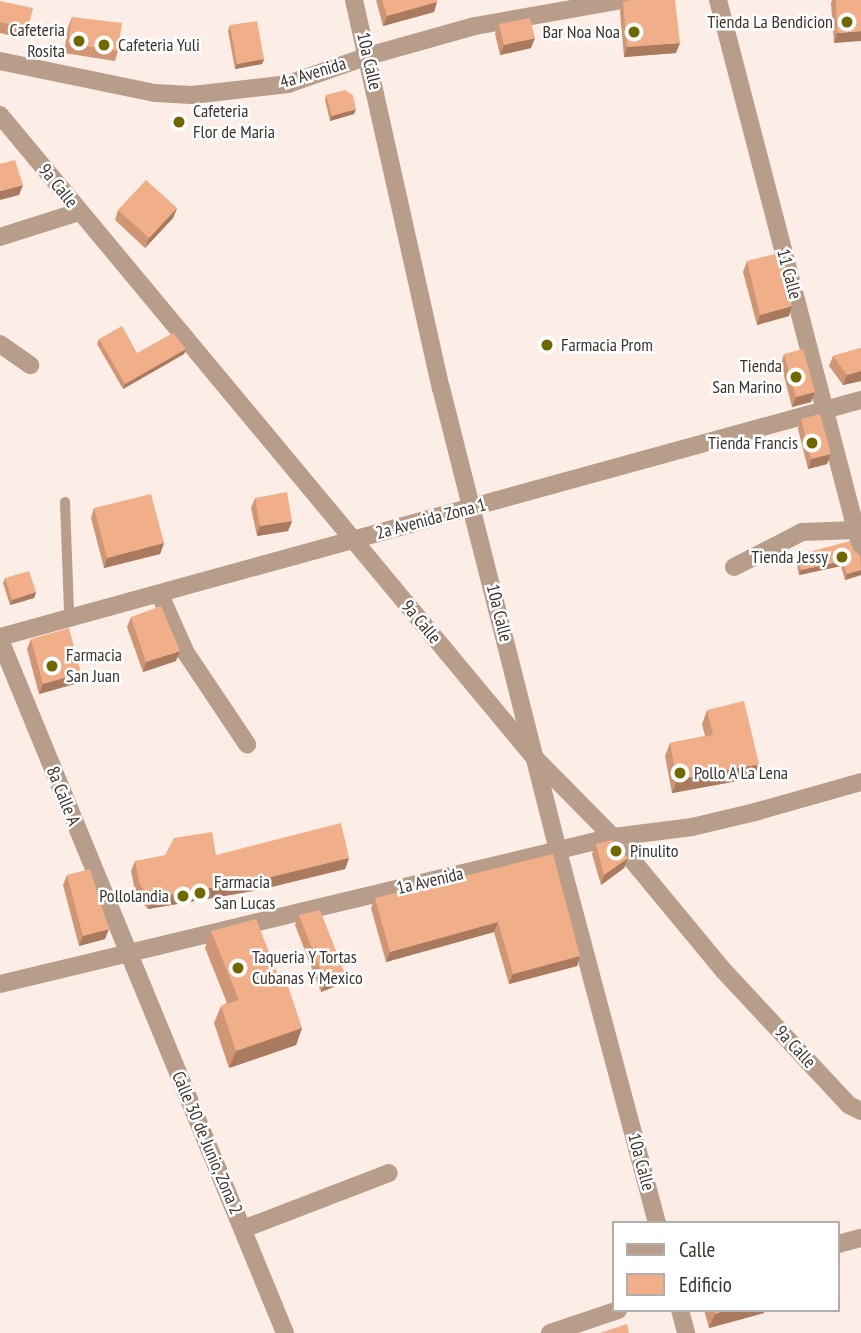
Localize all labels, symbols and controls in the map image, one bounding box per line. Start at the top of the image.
place label: Tienda La Bendicion [707,11,833,33]
marker: Tienda La Bendicion [839,14,855,30]
place label: Cafeteria Rosita [10,20,65,62]
place label: Bar Noa Noa [542,21,620,43]
marker: Bar Noa Noa [626,24,642,40]
street label: 10a Calle [352,30,386,92]
marker: Cafeteria Rosita [71,33,87,49]
place label: Cafeteria Yuli [118,34,200,56]
marker: Cafeteria Yuli [96,37,112,53]
street label: 4a Avenida [277,53,349,93]
place label: Cafeteria Flor de Maria [193,101,275,144]
marker: Cafeteria Flor de Maria [171,114,187,130]
street label: 9a Calle [34,160,82,212]
street label: 11 Calle [772,247,806,301]
place label: Farmacia Prom [561,334,653,356]
marker: Farmacia Prom [539,337,555,353]
place label: Tienda San Marino [712,356,782,398]
marker: Tienda San Marino [788,369,804,385]
place label: Tienda Francis [708,432,798,454]
marker: Tienda Francis [804,435,820,451]
street label: 2a Avenida Zona 1 [373,494,489,544]
place label: Tienda Jessy [751,546,828,568]
marker: Tienda Jessy [834,549,850,565]
street label: 10a Calle [481,582,517,644]
street label: 9a Calle [397,596,445,648]
place label: Farmacia San Juan [66,645,122,688]
marker: Farmacia San Juan [44,658,60,674]
place label: Pollo A La Lena [694,762,789,784]
street label: 8a Calle A [41,763,85,829]
marker: Pollo A La Lena [672,765,688,781]
place label: Pinulito [630,840,678,862]
marker: Pinulito [608,843,624,859]
street label: 1a Avenida [394,863,466,899]
place label: Farmacia San Lucas [214,872,275,914]
place label: Pollolandia [99,885,169,907]
marker: Farmacia San Lucas [192,885,208,901]
marker: Pollolandia [175,888,191,904]
place label: Taqueria Y Tortas Cubanas Y Mexico [252,947,364,990]
marker: Taqueria Y Tortas Cubanas Y Mexico [230,960,246,976]
street label: 9a Calle [770,1021,820,1073]
street label: Calle 30 de Junio, Zona 2 [167,1068,247,1218]
street label: 10a Calle [623,1131,659,1193]
legend [612,1221,840,1312]
text: Calle [679,1236,715,1263]
text: Edificio [679,1271,732,1298]

